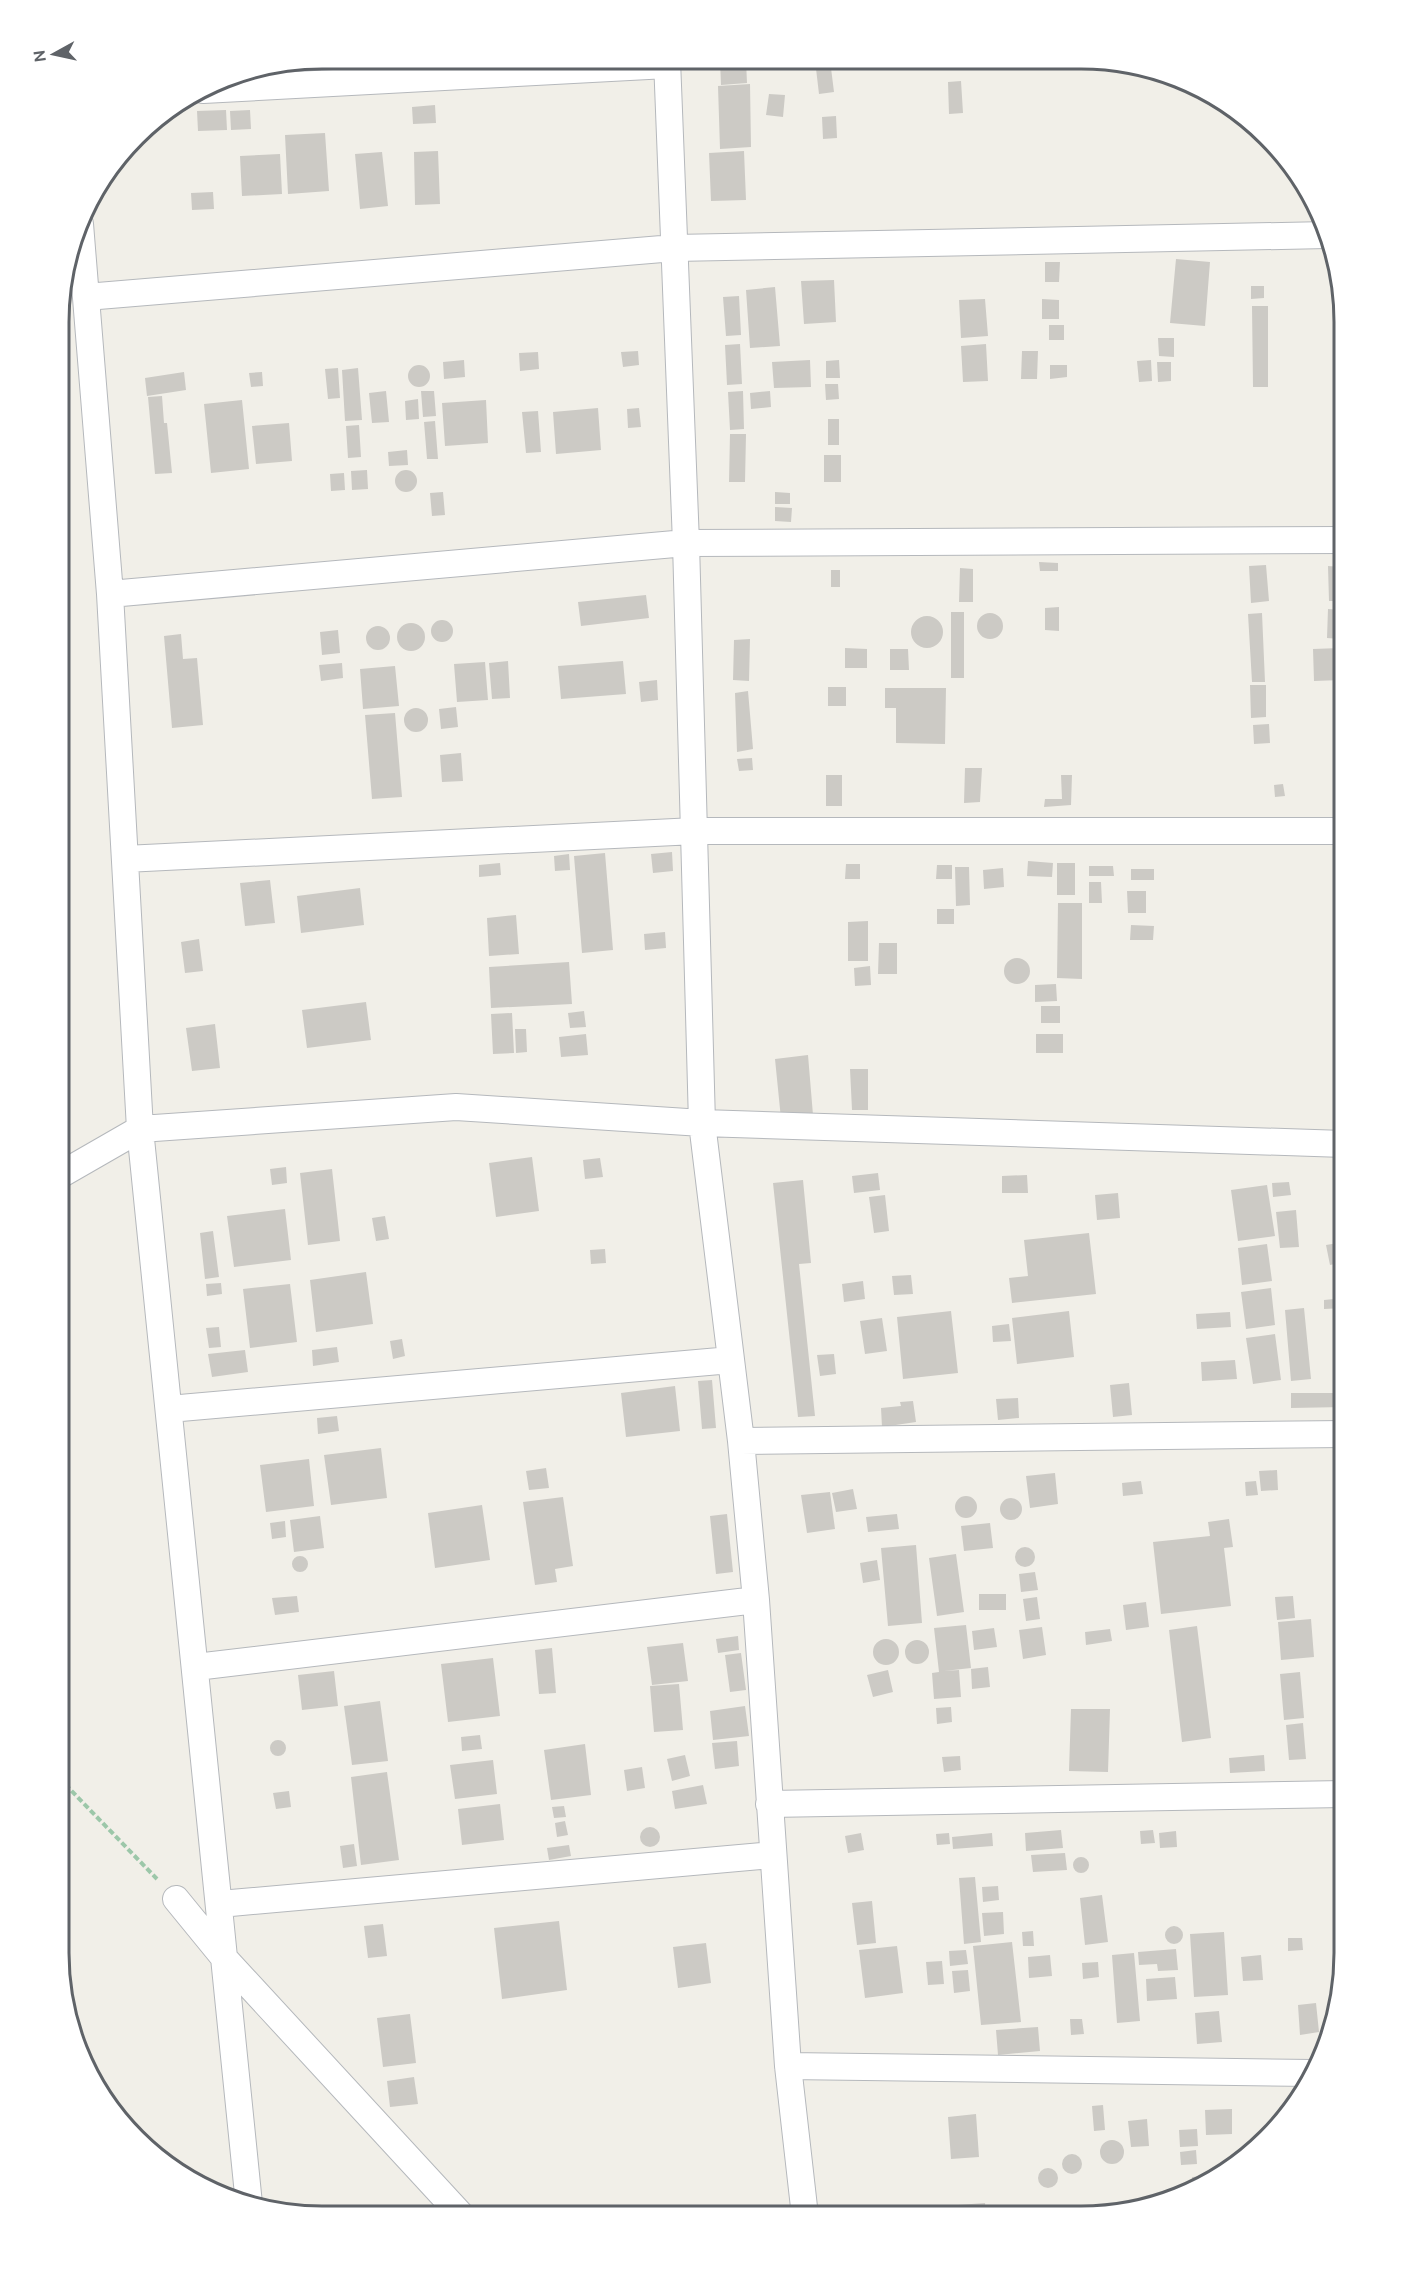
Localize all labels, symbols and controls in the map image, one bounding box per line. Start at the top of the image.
north arrow [24,24,84,84]
text: N [29,49,49,63]

